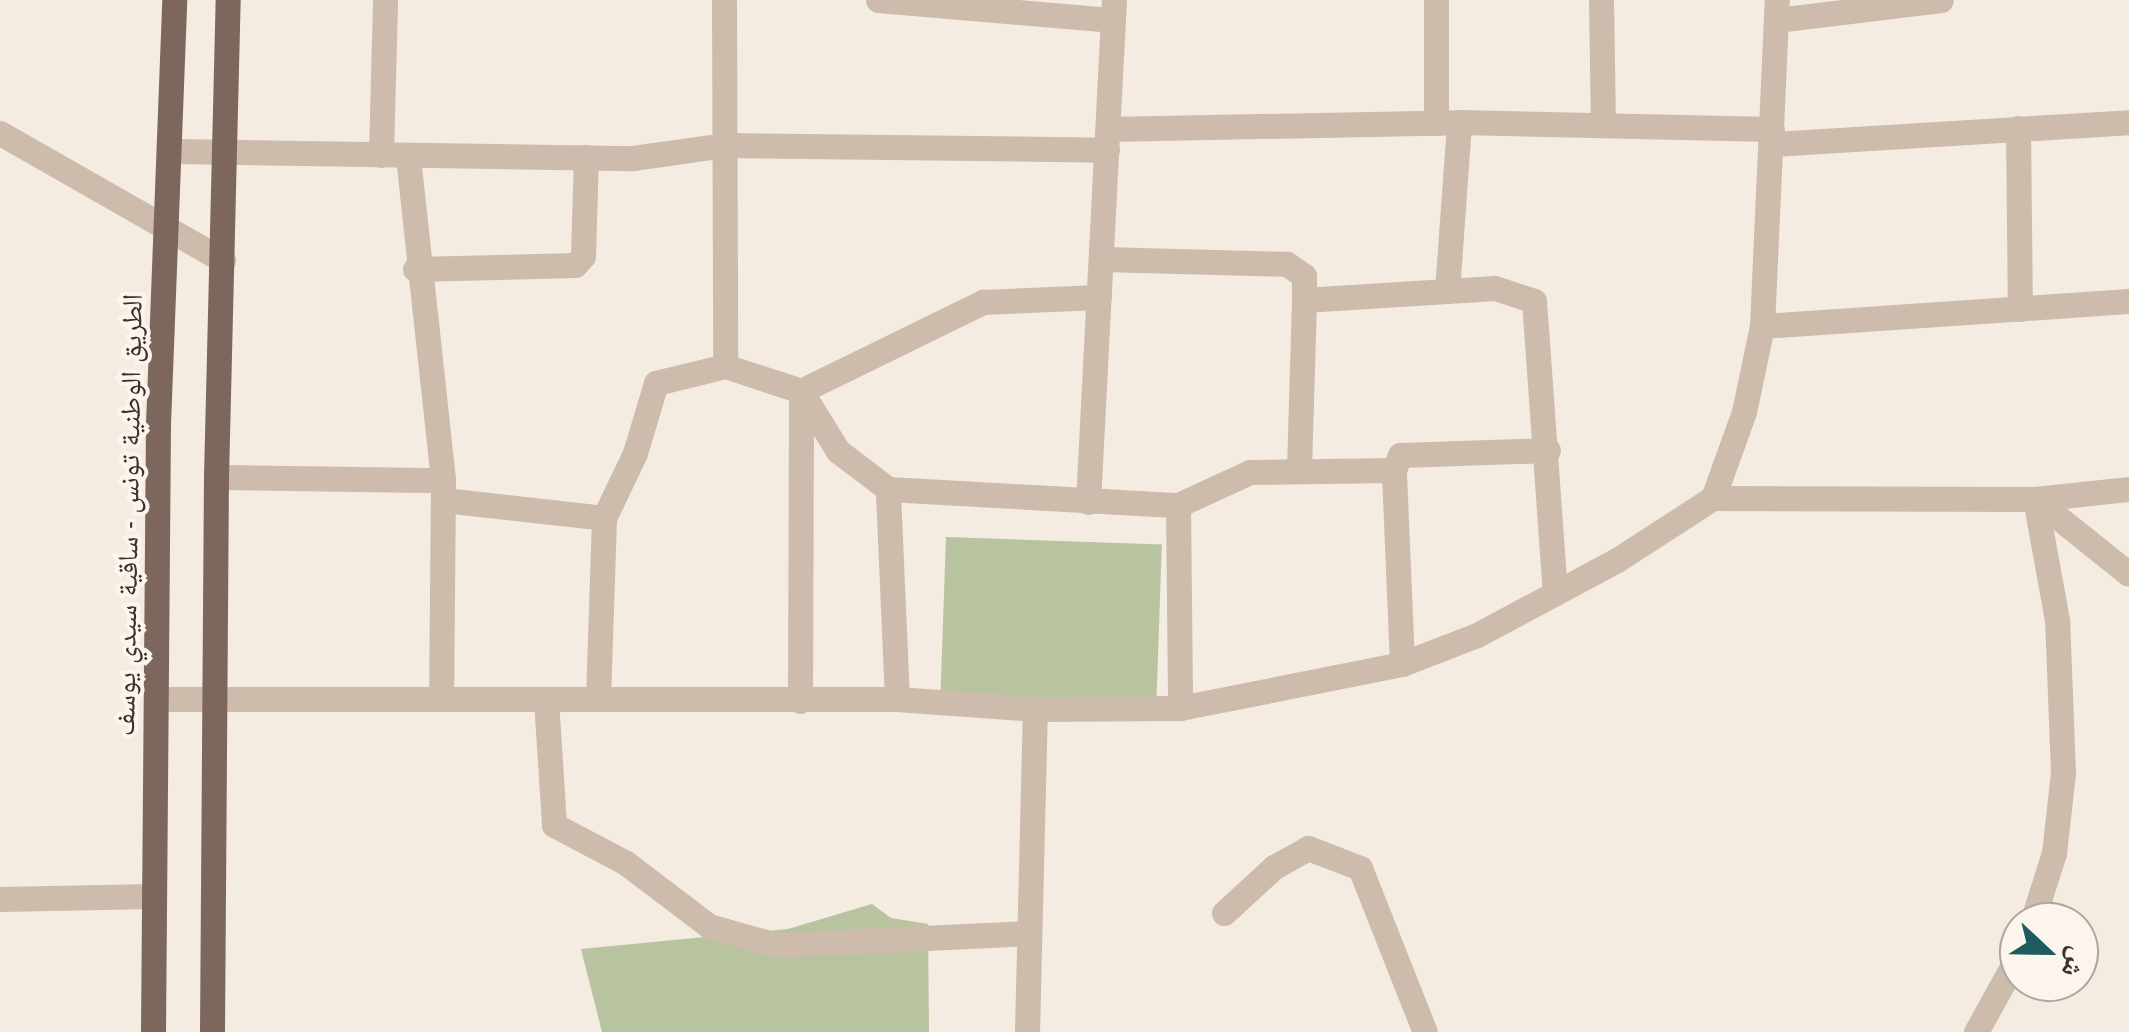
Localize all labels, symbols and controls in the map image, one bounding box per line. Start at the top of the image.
street label: الطريق الوطنية تونس - ساقية سيدي يوسف [108,294,150,736]
north arrow [1999,902,2099,1002]
text: ش [2051,941,2100,984]

